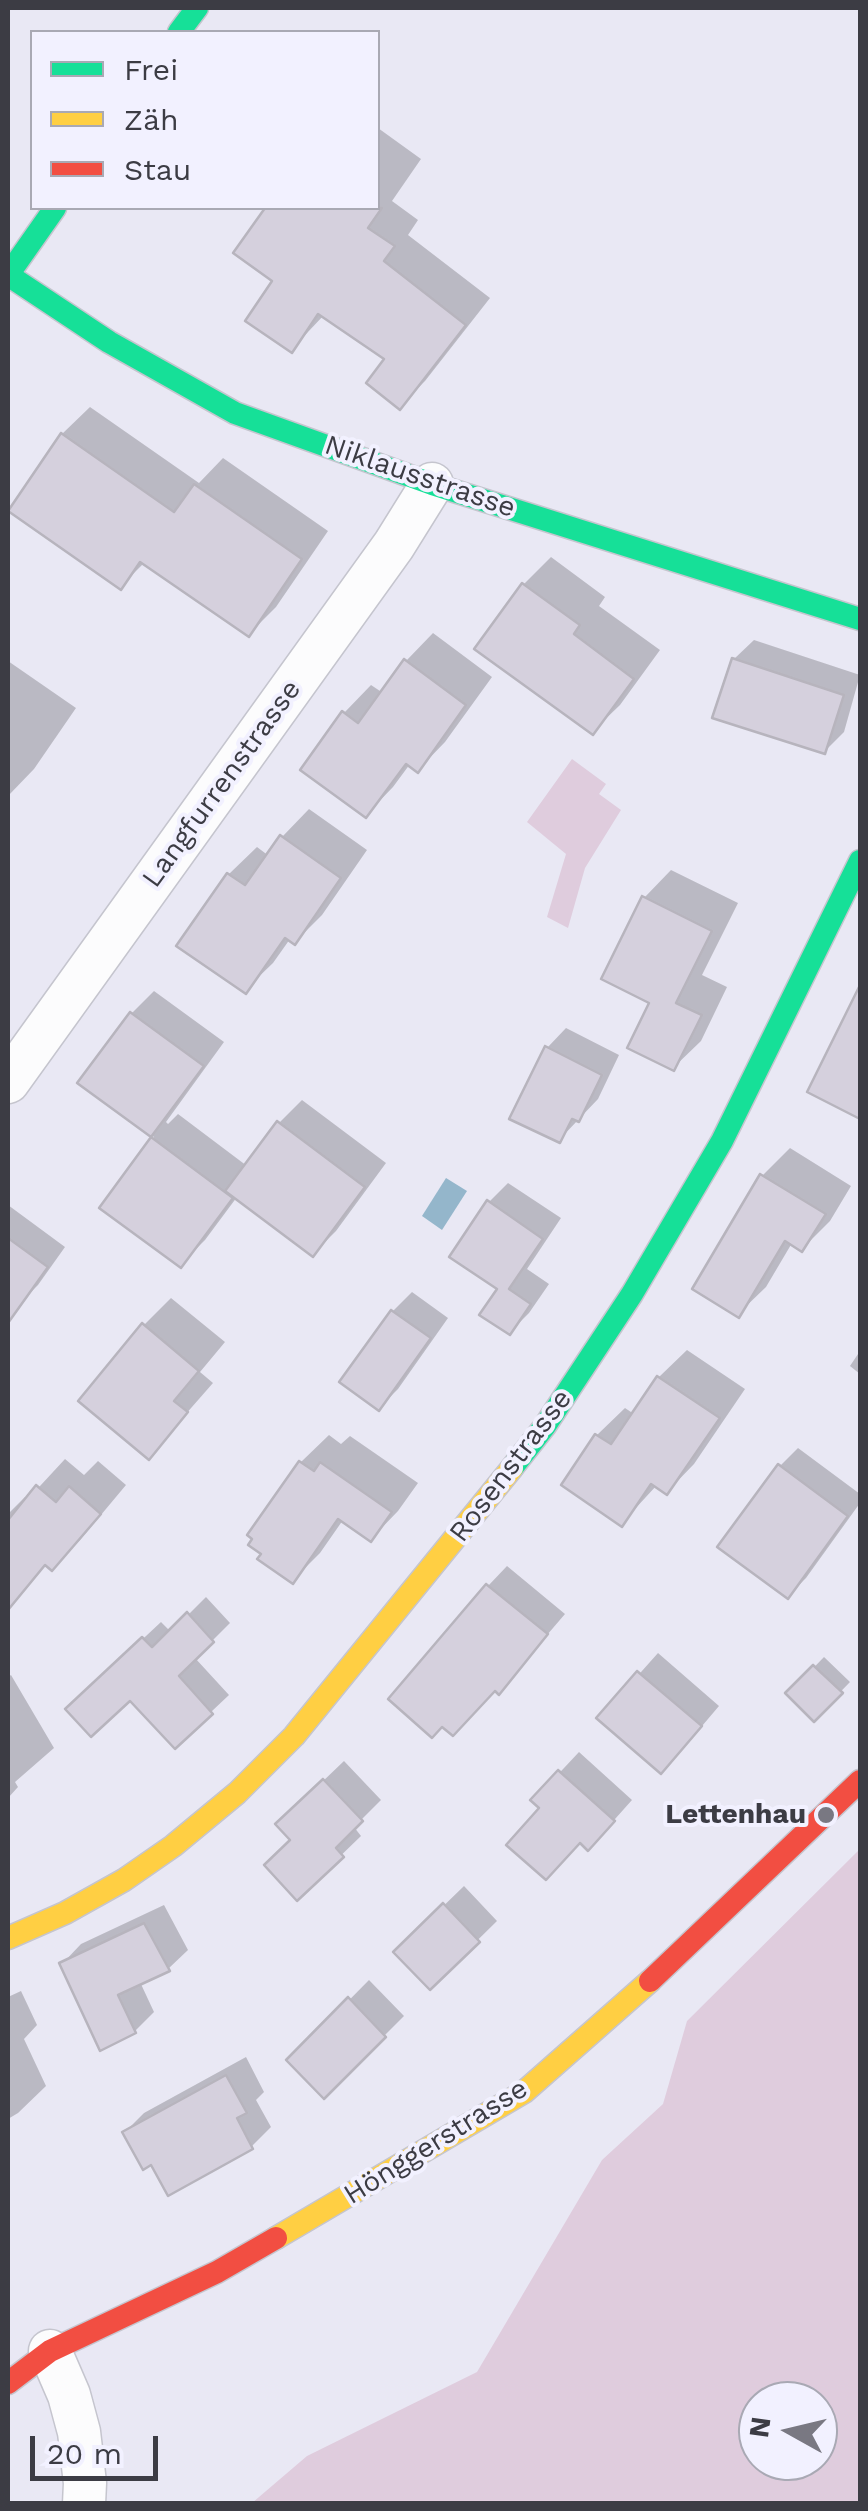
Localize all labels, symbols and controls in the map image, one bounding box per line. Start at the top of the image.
legend [30,30,380,210]
text: Frei [124,52,178,87]
text: Zäh [124,102,178,137]
text: Stau [124,152,191,187]
street label: Niklausstrasse [320,429,520,525]
street label: Langfurrenstrasse [136,674,308,894]
street label: Rosenstrasse [443,1383,579,1549]
place label: Lettenhau [665,1798,806,1832]
marker: Lettenhau [815,1804,837,1826]
street label: Hönggerstrasse [338,2072,534,2212]
north arrow [738,2381,838,2481]
text: N [742,2414,778,2440]
scale bar [35,2416,162,2478]
text: 20 m [47,2436,122,2471]

